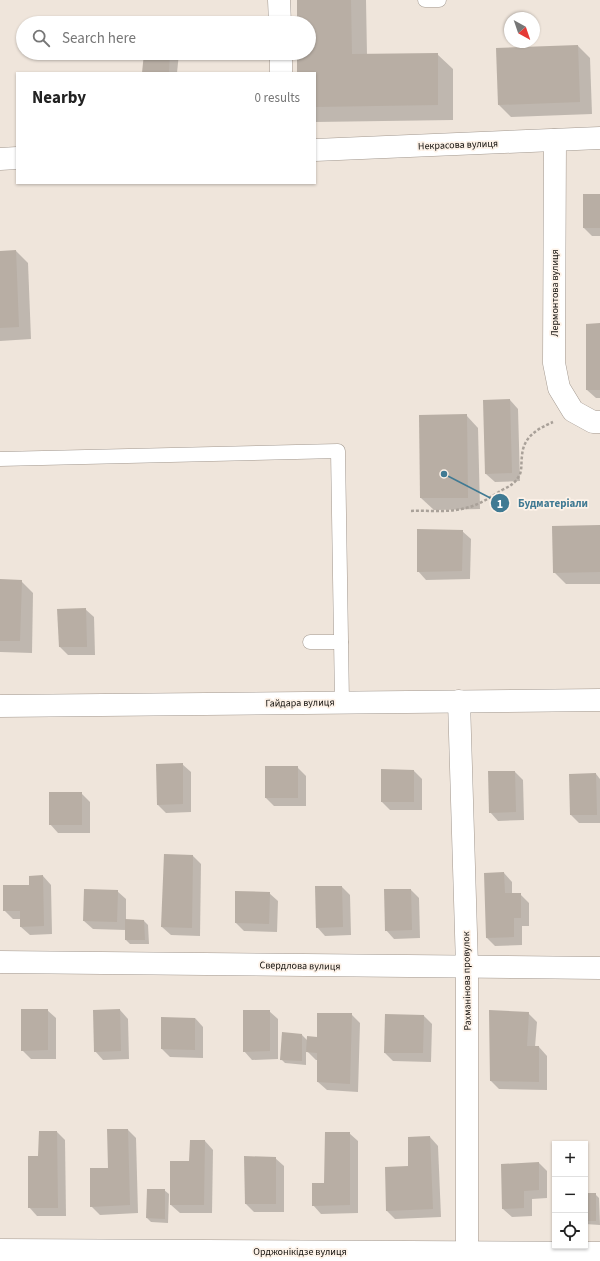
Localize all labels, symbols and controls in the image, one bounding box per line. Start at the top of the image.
north arrow [504,12,540,48]
search box [16,16,316,60]
icon: search [30,27,52,49]
text: Search here [62,28,136,49]
text: Nearby [32,86,86,110]
text: 0 results [255,89,300,107]
street label: Некрасова вулиця [418,137,498,153]
street label: Лермонтова вулиця [548,249,562,337]
callout: Будматеріали [490,492,596,515]
text: 1 [497,496,503,513]
text: Будматеріали [518,496,588,511]
street label: Гайдара вулиця [265,695,335,711]
street label: Рахманінова провулок [459,931,475,1031]
street label: Свердлова вулиця [259,958,341,974]
map controls [552,1141,588,1249]
button: + [552,1141,588,1177]
button: − [552,1177,588,1213]
button: locate [552,1213,588,1249]
street label: Орджонікідзе вулиця [253,1245,347,1259]

